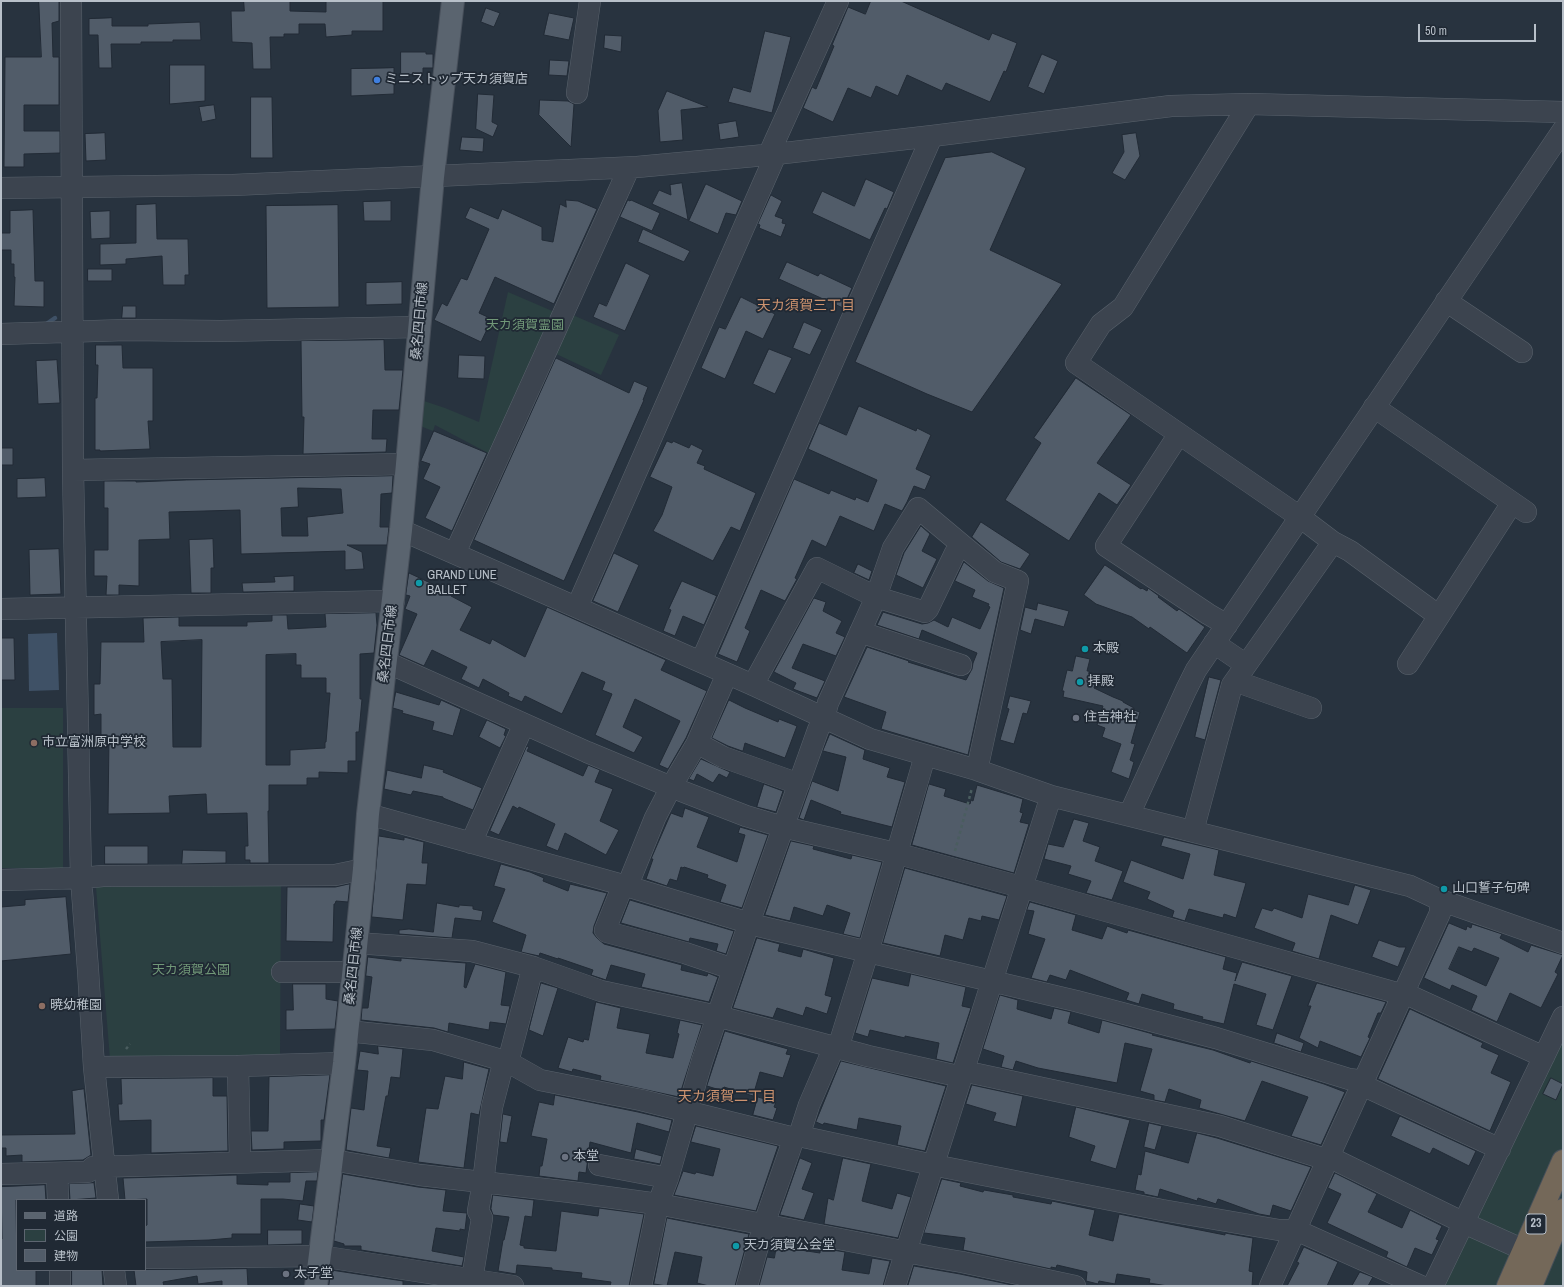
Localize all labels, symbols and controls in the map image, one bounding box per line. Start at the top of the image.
scale bar [1420,16,1538,42]
text: 50 m [1425,23,1447,39]
place label: ミニストップ天カ須賀店 [385,72,528,88]
marker: ミニストップ天カ須賀店 [372,75,382,85]
street label: 桑名四日市線 [409,281,431,361]
district label: 天カ須賀三丁目 [757,298,855,314]
park label: 天カ須賀霊園 [486,318,564,334]
place label: GRAND LUNE BALLET [427,568,497,599]
marker: GRAND LUNE BALLET [414,578,424,588]
street label: 桑名四日市線 [376,604,400,684]
place label: 本殿 [1093,641,1119,657]
marker: 本殿 [1080,644,1090,654]
place label: 拝殿 [1088,674,1114,690]
marker: 拝殿 [1075,677,1085,687]
place label: 住吉神社 [1084,710,1136,726]
marker: 住吉神社 [1071,713,1081,723]
place label: 市立富洲原中学校 [42,735,146,751]
marker: 市立富洲原中学校 [29,738,39,748]
place label: 山口誓子句碑 [1452,881,1530,897]
marker: 山口誓子句碑 [1439,884,1449,894]
street label: 桑名四日市線 [342,926,366,1006]
park label: 天カ須賀公園 [152,963,230,979]
place label: 暁幼稚園 [50,998,102,1014]
marker: 暁幼稚園 [37,1001,47,1011]
district label: 天カ須賀二丁目 [678,1089,776,1105]
place label: 本堂 [573,1149,599,1165]
marker: 本堂 [560,1152,570,1162]
legend [16,1199,146,1271]
text: 道路 [54,1208,78,1224]
road number: 23 [1526,1214,1546,1234]
text: 公園 [54,1228,78,1244]
place label: 天カ須賀公会堂 [744,1238,835,1254]
marker: 天カ須賀公会堂 [731,1241,741,1251]
text: 建物 [54,1248,78,1264]
place label: 太子堂 [294,1266,333,1282]
marker: 太子堂 [281,1269,291,1279]

